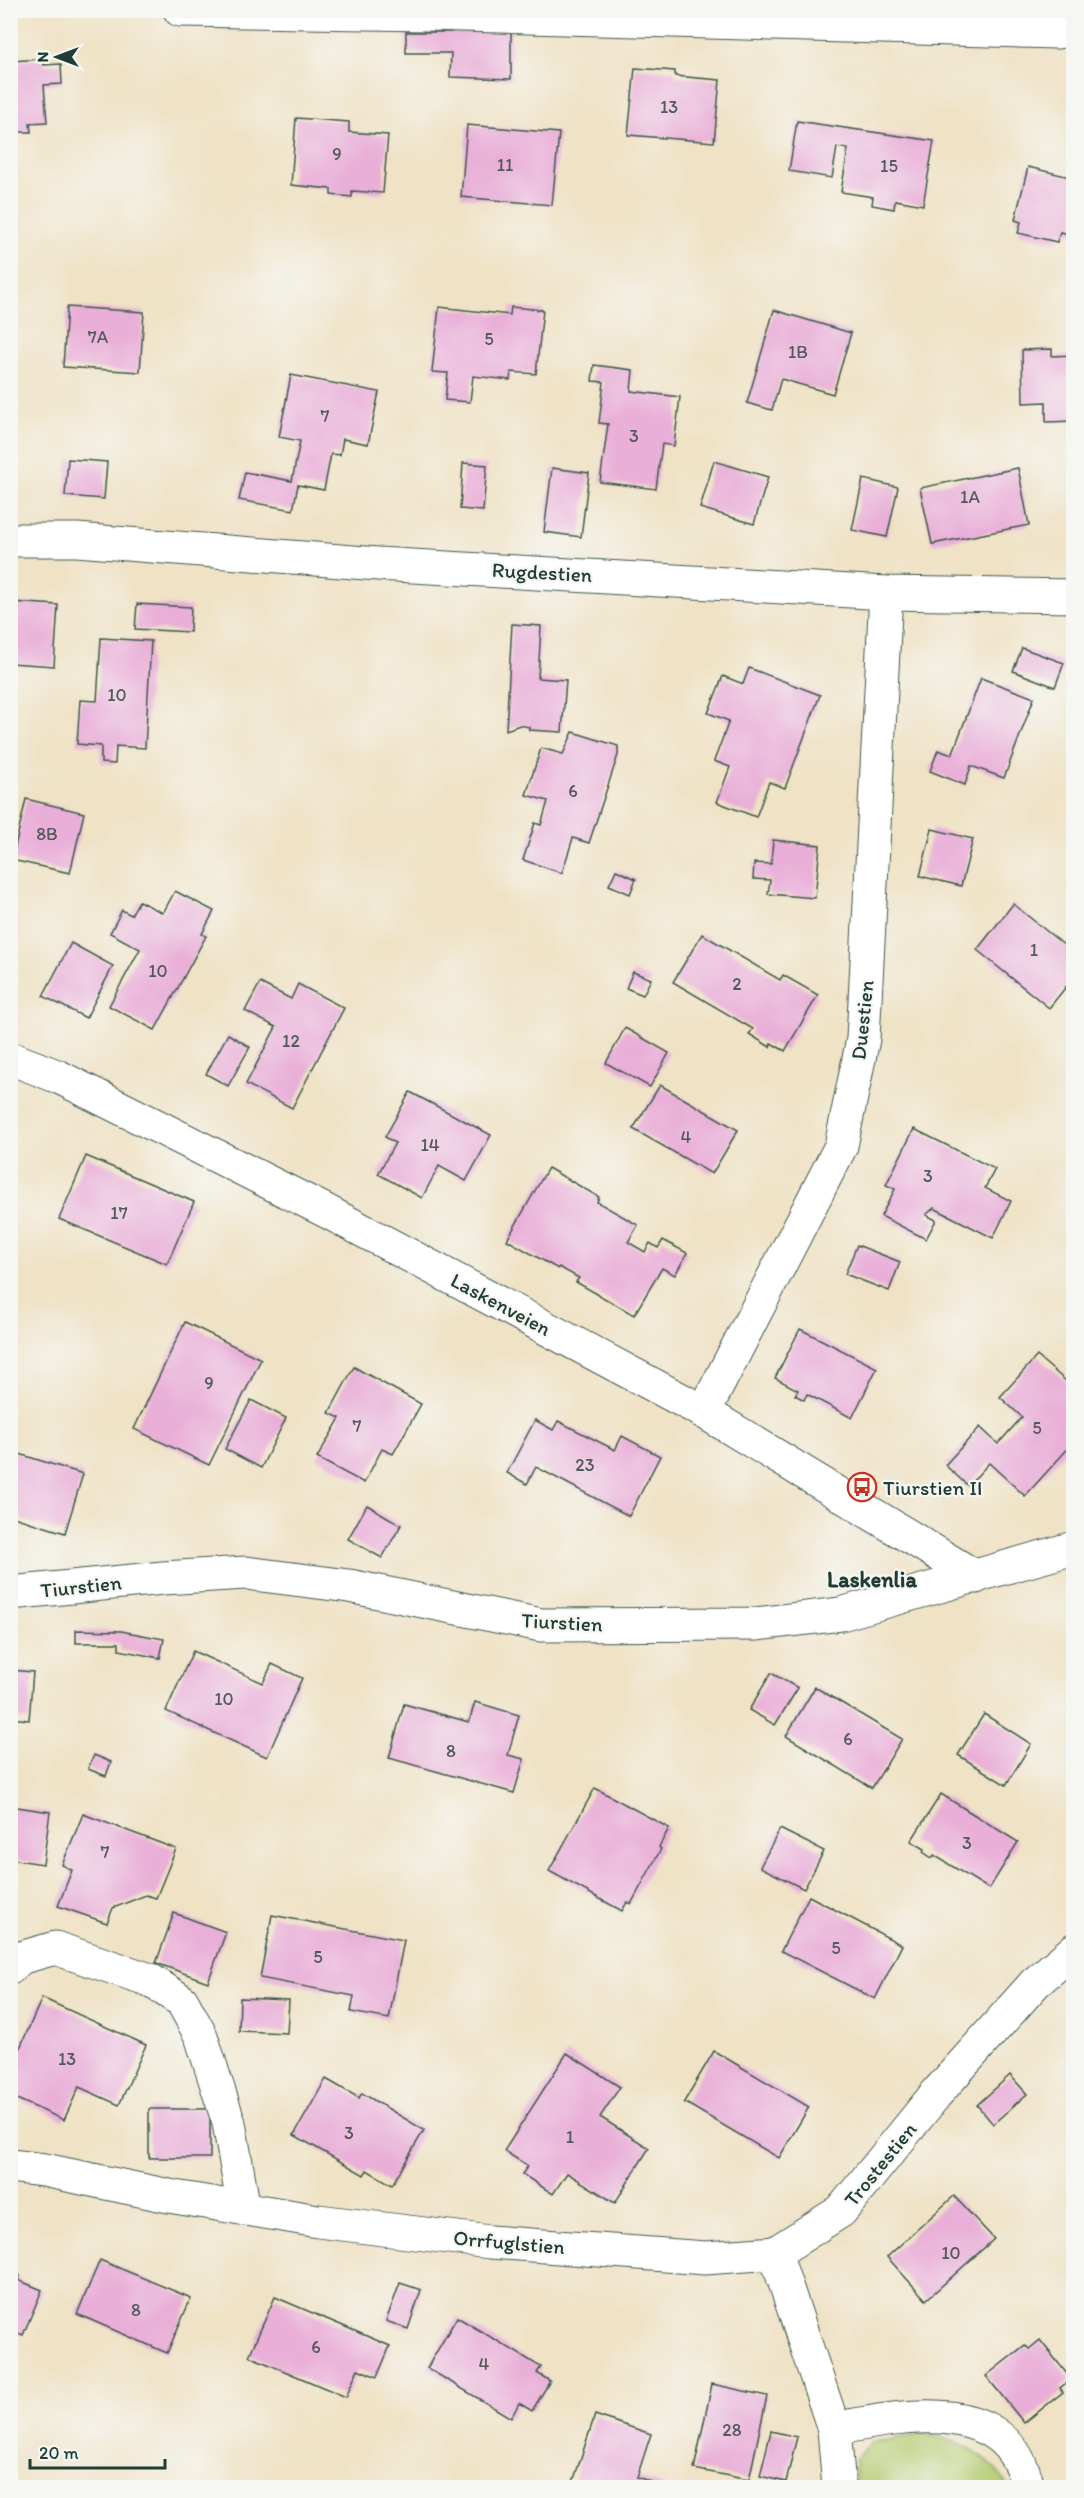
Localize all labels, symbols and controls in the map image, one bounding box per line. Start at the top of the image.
north arrow [27,27,87,87]
text: N [33,52,52,62]
house number: 13 [660,96,678,118]
house number: 9 [332,143,342,165]
house number: 11 [497,154,513,176]
house number: 15 [880,155,898,177]
house number: 7A [88,326,109,348]
house number: 5 [484,328,494,350]
house number: 1B [788,341,808,363]
house number: 7 [321,405,330,427]
house number: 3 [629,425,639,447]
house number: 1A [960,486,980,508]
street label: Rugdestien [491,557,593,587]
house number: 10 [107,684,127,706]
house number: 6 [568,780,578,802]
house number: 8B [36,823,58,845]
house number: 1 [1030,939,1038,961]
house number: 10 [148,960,168,982]
house number: 2 [732,973,742,995]
street label: Duestien [845,979,879,1061]
house number: 12 [282,1030,300,1052]
house number: 4 [681,1126,692,1148]
house number: 14 [420,1134,440,1156]
house number: 3 [923,1165,933,1187]
house number: 17 [110,1202,128,1224]
street label: Laskenveien [447,1267,555,1341]
house number: 9 [204,1372,214,1394]
house number: 7 [353,1415,362,1437]
house number: 5 [1032,1417,1042,1439]
house number: 23 [575,1454,595,1476]
bus stop icon: Tiurstien II [846,1471,878,1503]
place label: Tiurstien II [883,1475,982,1500]
district label: Laskenlia [827,1566,917,1593]
street label: Tiurstien [39,1569,123,1603]
street label: Tiurstien [521,1607,603,1637]
house number: 10 [214,1688,234,1710]
house number: 6 [843,1728,853,1750]
house number: 8 [446,1740,456,1762]
house number: 3 [962,1832,972,1854]
house number: 7 [101,1841,110,1863]
house number: 5 [831,1937,841,1959]
house number: 5 [313,1946,323,1968]
house number: 13 [58,2048,76,2070]
street label: Trostestien [838,2117,922,2211]
house number: 3 [344,2122,354,2144]
house number: 1 [566,2126,574,2148]
street label: Orrfuglstien [452,2225,566,2259]
house number: 10 [941,2242,961,2264]
house number: 8 [131,2299,141,2321]
house number: 6 [311,2336,321,2358]
house number: 4 [479,2353,490,2375]
house number: 28 [722,2419,742,2441]
scale bar [30,2432,165,2470]
text: 20 m [39,2442,79,2464]

